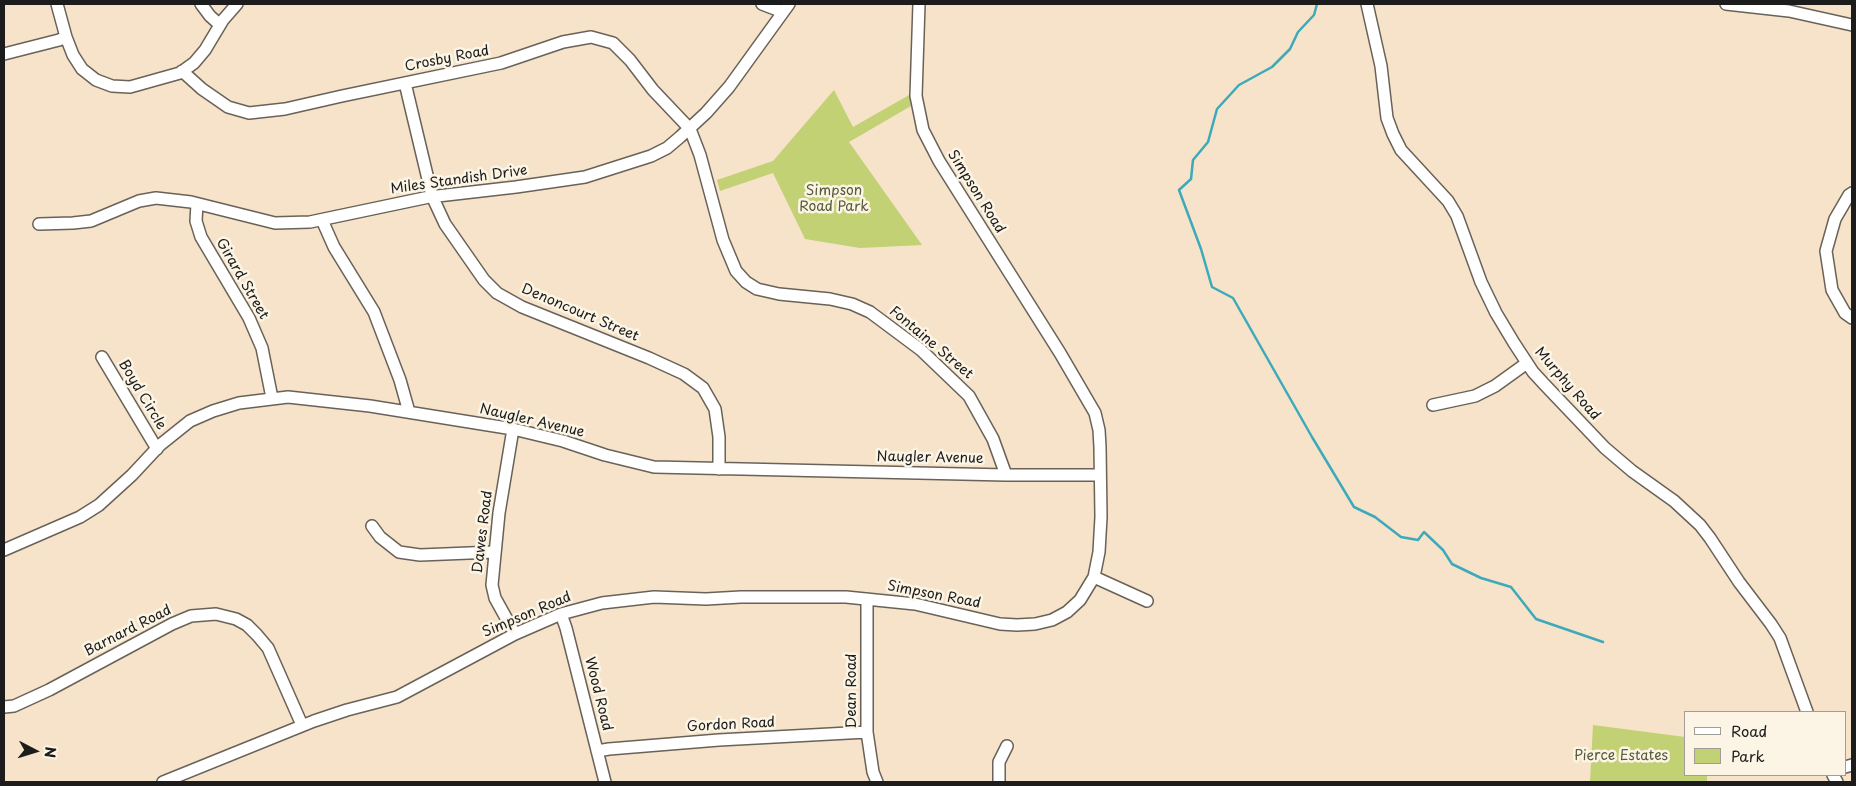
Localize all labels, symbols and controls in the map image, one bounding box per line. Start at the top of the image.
street label: Crosby Road [403,43,491,75]
street label: Simpson Road [944,147,1008,237]
street label: Miles Standish Drive [389,162,529,198]
park label: Simpson Road Park [799,183,869,216]
street label: Girard Street [212,235,272,323]
street label: Denoncourt Street [519,281,641,345]
street label: Fontaine Street [886,303,976,383]
street label: Murphy Road [1531,344,1603,424]
street label: Boyd Circle [115,357,169,433]
street label: Naugler Avenue [478,401,586,441]
street label: Naugler Avenue [876,449,984,467]
street label: Dawes Road [470,490,496,574]
street label: Simpson Road [886,578,982,612]
street label: Simpson Road [480,589,574,641]
street label: Barnard Road [82,602,174,660]
street label: Dean Road [844,654,860,728]
street label: Wood Road [581,655,615,733]
legend [1684,711,1846,776]
street label: Gordon Road [686,714,776,736]
text: Road [1731,719,1767,742]
north arrow [10,726,60,776]
text: Park [1731,744,1765,767]
text: N [39,746,61,759]
park label: Pierce Estates [1574,748,1668,764]

